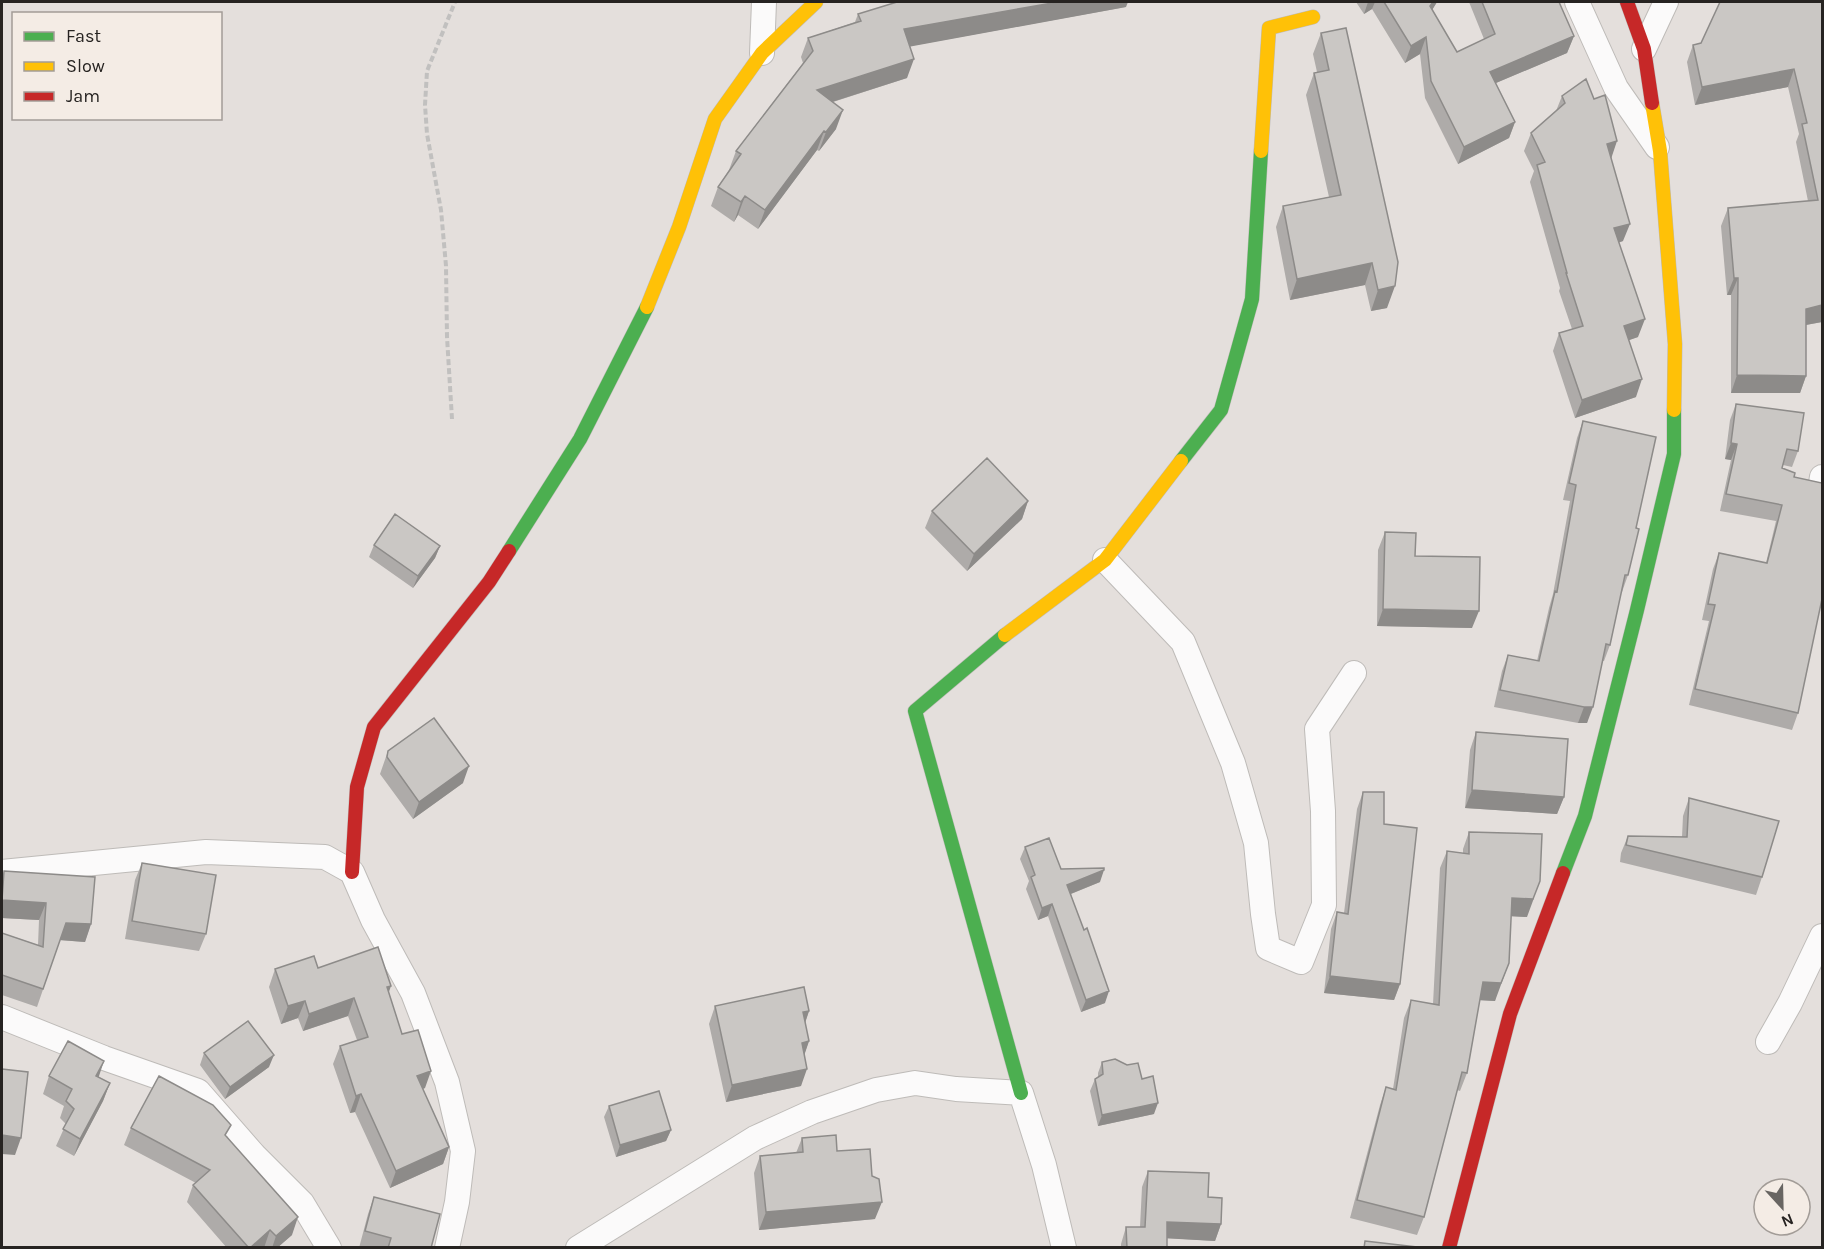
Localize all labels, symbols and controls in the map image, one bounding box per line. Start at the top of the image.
legend [12,12,222,120]
text: Fast [66,25,101,47]
text: Slow [66,55,105,77]
text: Jam [66,85,100,107]
north arrow [1752,1177,1812,1237]
text: N [1779,1209,1796,1231]

